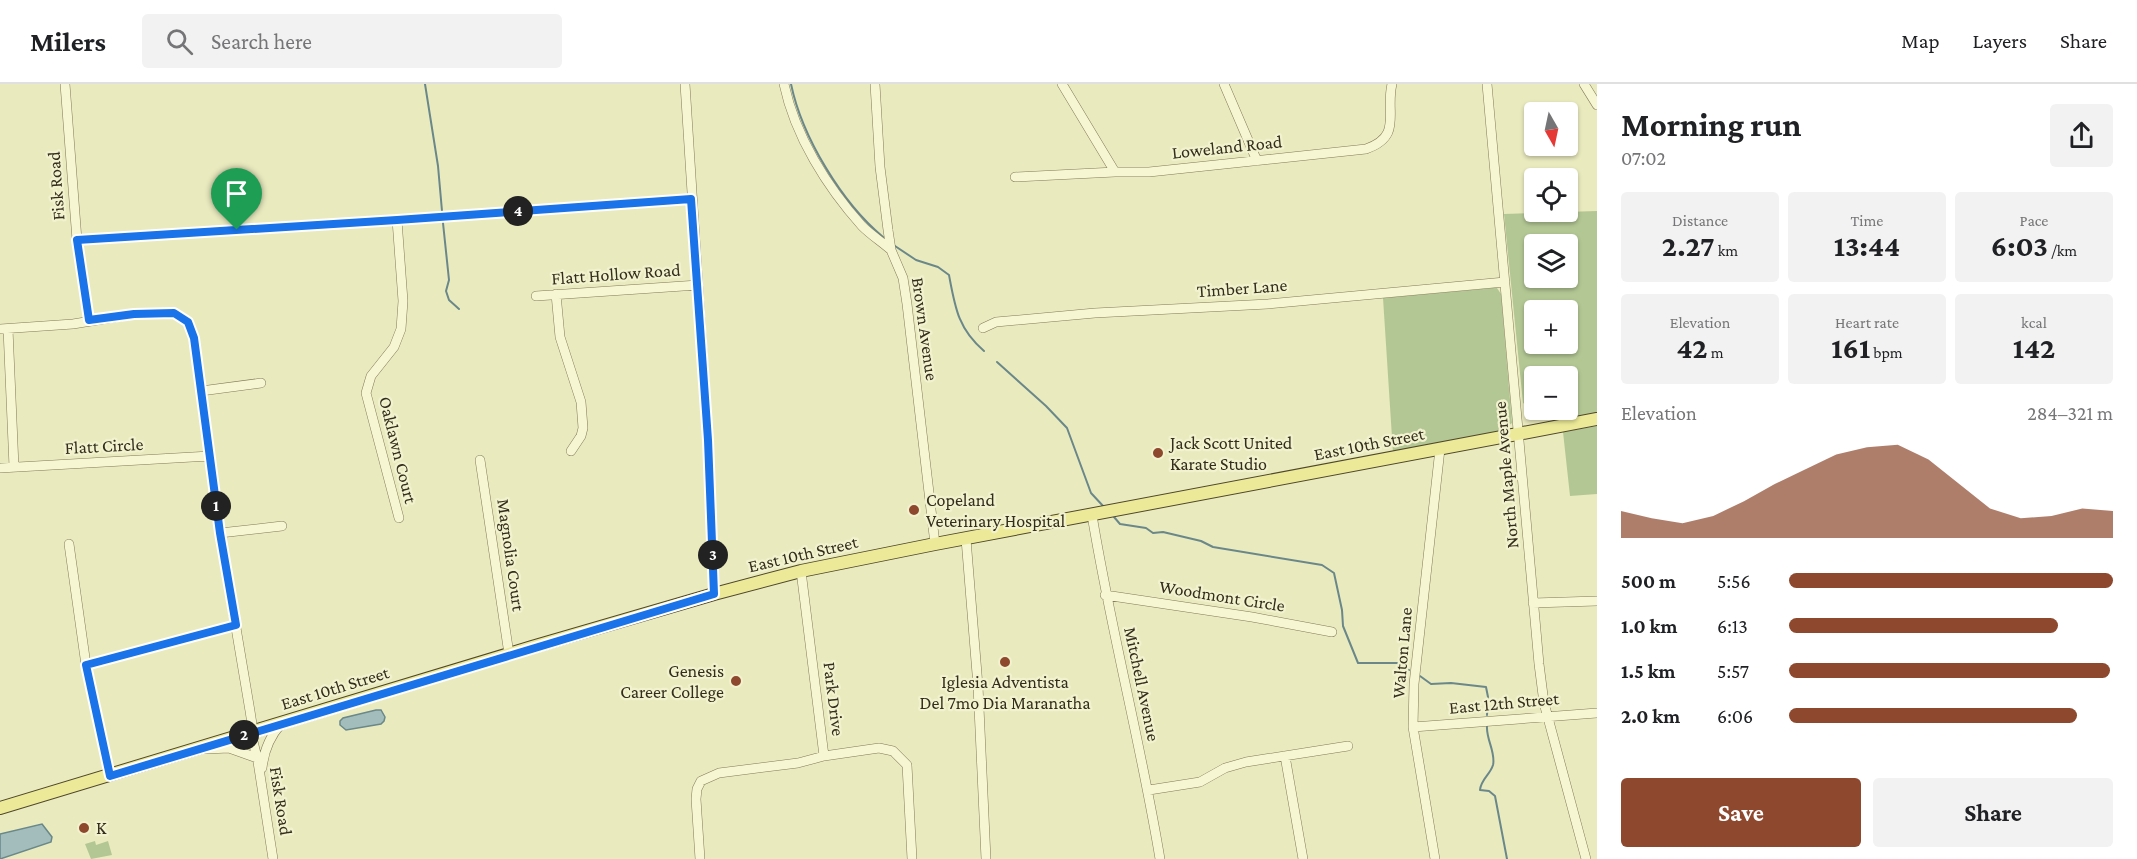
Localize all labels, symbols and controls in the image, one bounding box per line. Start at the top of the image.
search box [142,14,562,68]
icon: search [163,25,196,58]
text: Milers [30,26,106,57]
text: Search here [211,29,312,54]
text: Map [1901,29,1940,53]
text: Layers [1973,29,2027,53]
text: Share [2060,29,2107,53]
north arrow [1524,102,1578,156]
map controls [1524,102,1578,420]
button: share [2050,104,2113,167]
text: Morning run [1621,106,1802,143]
street label: Loweland Road [1171,131,1284,163]
text: 07:02 [1621,147,1666,169]
street label: Fisk Road [44,150,68,221]
pin [211,168,262,230]
button: locate [1524,168,1578,222]
icon: arrive [220,177,253,210]
pin: 4 [503,196,533,226]
text: 4 [514,202,522,219]
text: Distance [1672,212,1728,229]
text: Time [1851,212,1883,229]
text: Pace [2020,212,2048,229]
text: 2.27 [1662,229,1715,262]
text: 13:44 [1834,229,1900,262]
text: 6:03 [1991,229,2048,262]
button: layers [1524,234,1578,288]
text: km [1715,242,1738,259]
text: /km [2048,242,2077,259]
street label: Flatt Hollow Road [551,259,682,288]
street label: Timber Lane [1196,275,1288,301]
street label: Brown Avenue [908,276,942,382]
button: + [1524,300,1578,354]
text: Elevation [1670,314,1730,331]
text: Heart rate [1835,314,1899,331]
text: kcal [2021,314,2047,331]
text: 42 [1676,331,1708,364]
text: 161 [1831,331,1870,364]
text: 142 [2013,331,2055,364]
text: m [1708,344,1724,361]
text: bpm [1870,344,1903,361]
button: − [1524,366,1578,420]
street label: Oaklawn Court [375,394,421,507]
street label: North Maple Avenue [1490,400,1522,549]
text: Elevation [1621,402,1697,424]
text: 284–321 m [2027,402,2113,424]
street label: East 10th Street [1312,423,1427,464]
place label: Jack Scott United Karate Studio [1168,433,1293,474]
street label: Flatt Circle [64,434,144,458]
marker: Jack Scott United Karate Studio [1151,446,1165,460]
place label: Copeland Veterinary Hospital [926,490,1066,531]
pin: 1 [201,491,231,521]
text: 1 [213,497,219,514]
street label: Magnolia Court [493,498,529,613]
marker: Copeland Veterinary Hospital [907,503,921,517]
street label: East 10th Street [746,531,861,576]
pin: 3 [698,540,728,570]
text: 3 [709,546,717,563]
text: 500 m [1621,570,1676,592]
text: 5:56 [1717,570,1751,592]
street label: Woodmont Circle [1158,576,1286,616]
street label: Walton Lane [1388,606,1416,699]
text: 1.0 km [1621,615,1677,637]
text: 6:13 [1717,615,1748,637]
street label: Mitchell Avenue [1120,625,1164,743]
marker: Iglesia Adventista Del 7mo Dia Maranatha [998,655,1012,669]
text: 1.5 km [1621,660,1676,682]
text: 5:57 [1717,660,1749,682]
place label: Genesis Career College [620,661,724,702]
street label: Park Drive [820,661,848,737]
street label: East 10th Street [279,662,392,714]
place label: Iglesia Adventista Del 7mo Dia Maranatha [920,672,1091,713]
marker: Genesis Career College [729,674,743,688]
street label: East 12th Street [1448,688,1561,718]
text: 2.0 km [1621,705,1680,727]
text: 6:06 [1717,705,1753,727]
pin: 2 [229,720,259,750]
text: 2 [240,726,248,743]
street label: Fisk Road [266,765,296,837]
button: Save [1621,778,1861,847]
button: Share [1873,778,2113,847]
place label: K [96,818,107,838]
marker: K [77,821,91,835]

